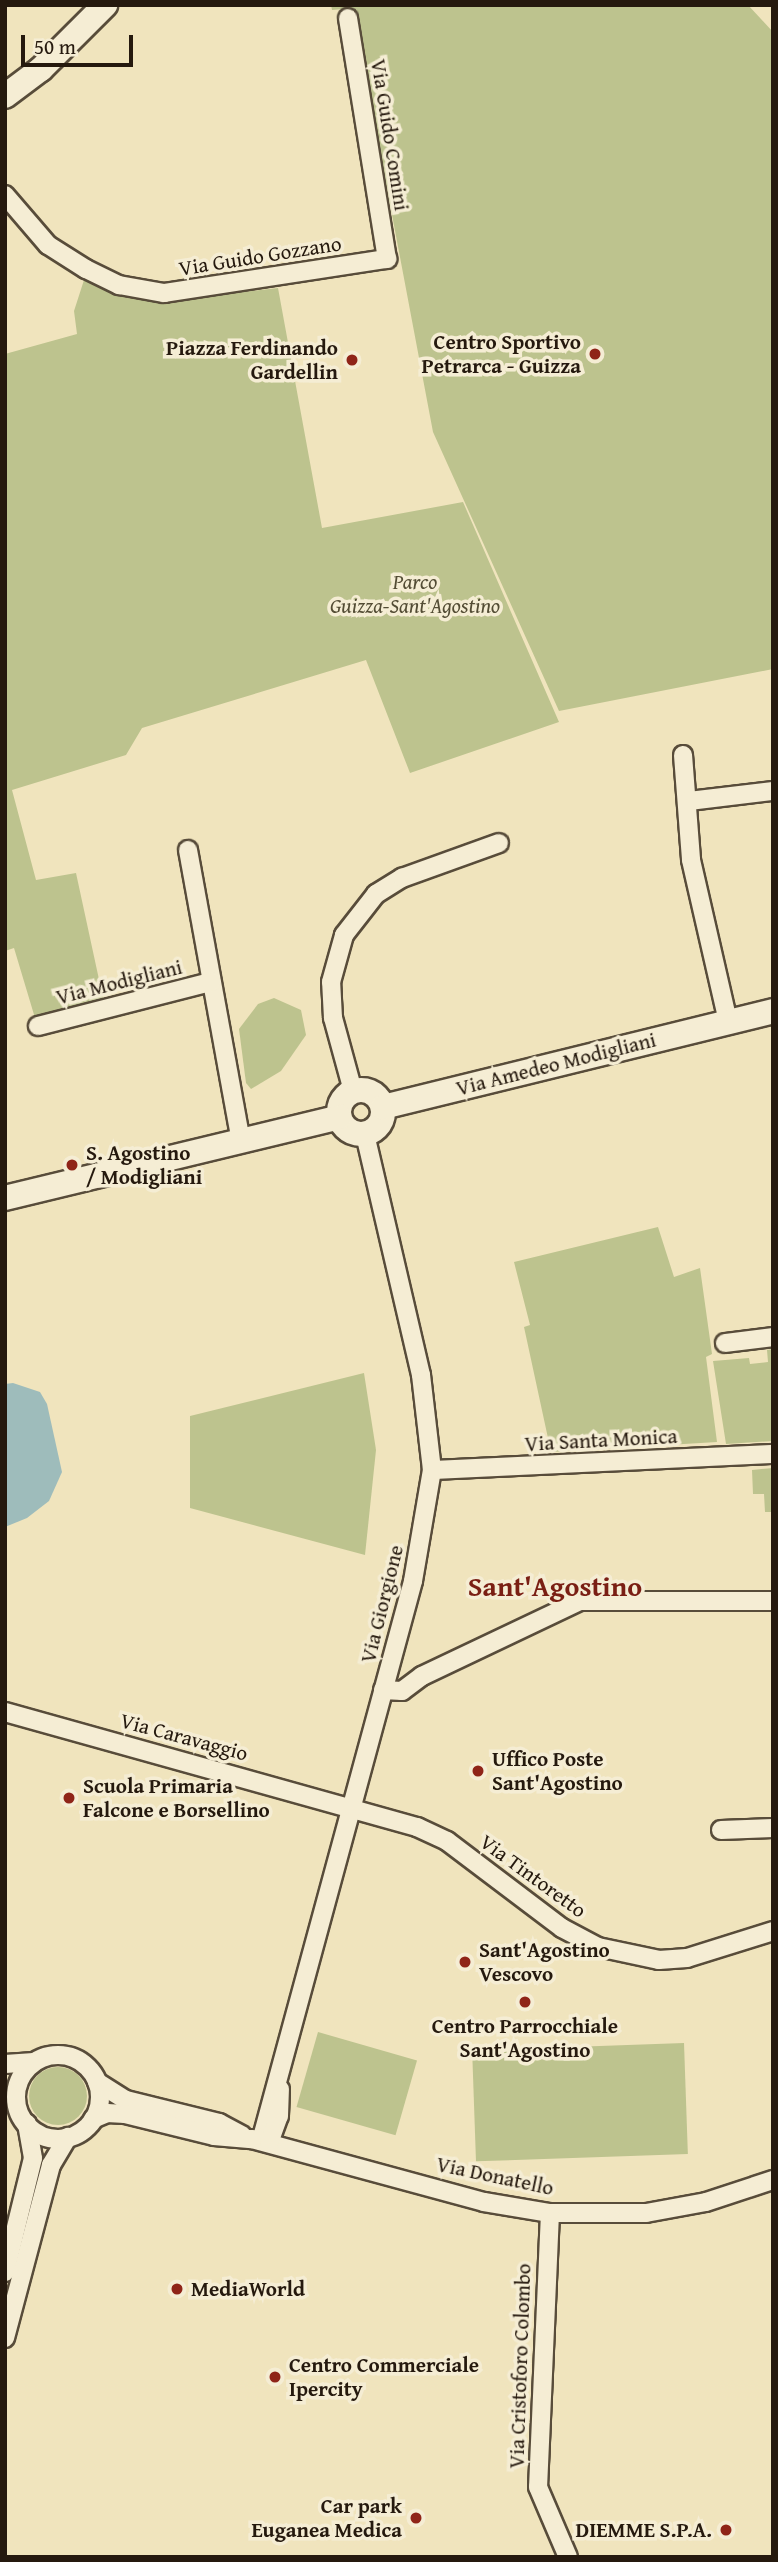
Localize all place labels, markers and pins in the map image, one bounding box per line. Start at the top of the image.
place label: Centro Sportivo Petrarca - Guizza [422,329,581,379]
place label: Piazza Ferdinando Gardellin [166,335,338,385]
marker: Centro Sportivo Petrarca - Guizza [587,346,603,362]
marker: Piazza Ferdinando Gardellin [344,352,360,368]
place label: S. Agostino / Modigliani [86,1140,202,1190]
marker: S. Agostino / Modigliani [64,1157,80,1173]
place label: Uffico Poste Sant'Agostino [492,1746,623,1796]
marker: Uffico Poste Sant'Agostino [470,1763,486,1779]
place label: Scuola Primaria Falcone e Borsellino [83,1773,270,1823]
marker: Scuola Primaria Falcone e Borsellino [61,1790,77,1806]
place label: Sant'Agostino Vescovo [479,1937,610,1987]
marker: Sant'Agostino Vescovo [457,1954,473,1970]
marker: Centro Parrocchiale Sant'Agostino [517,1994,533,2010]
place label: Centro Parrocchiale Sant'Agostino [432,2013,618,2063]
place label: MediaWorld [191,2276,305,2302]
marker: MediaWorld [169,2281,185,2297]
place label: Centro Commerciale Ipercity [289,2352,479,2402]
marker: Centro Commerciale Ipercity [267,2369,283,2385]
place label: Car park Euganea Medica [251,2493,402,2543]
marker: Car park Euganea Medica [408,2510,424,2526]
place label: DIEMME S.P.A. [576,2517,712,2543]
marker: DIEMME S.P.A. [718,2522,734,2538]

